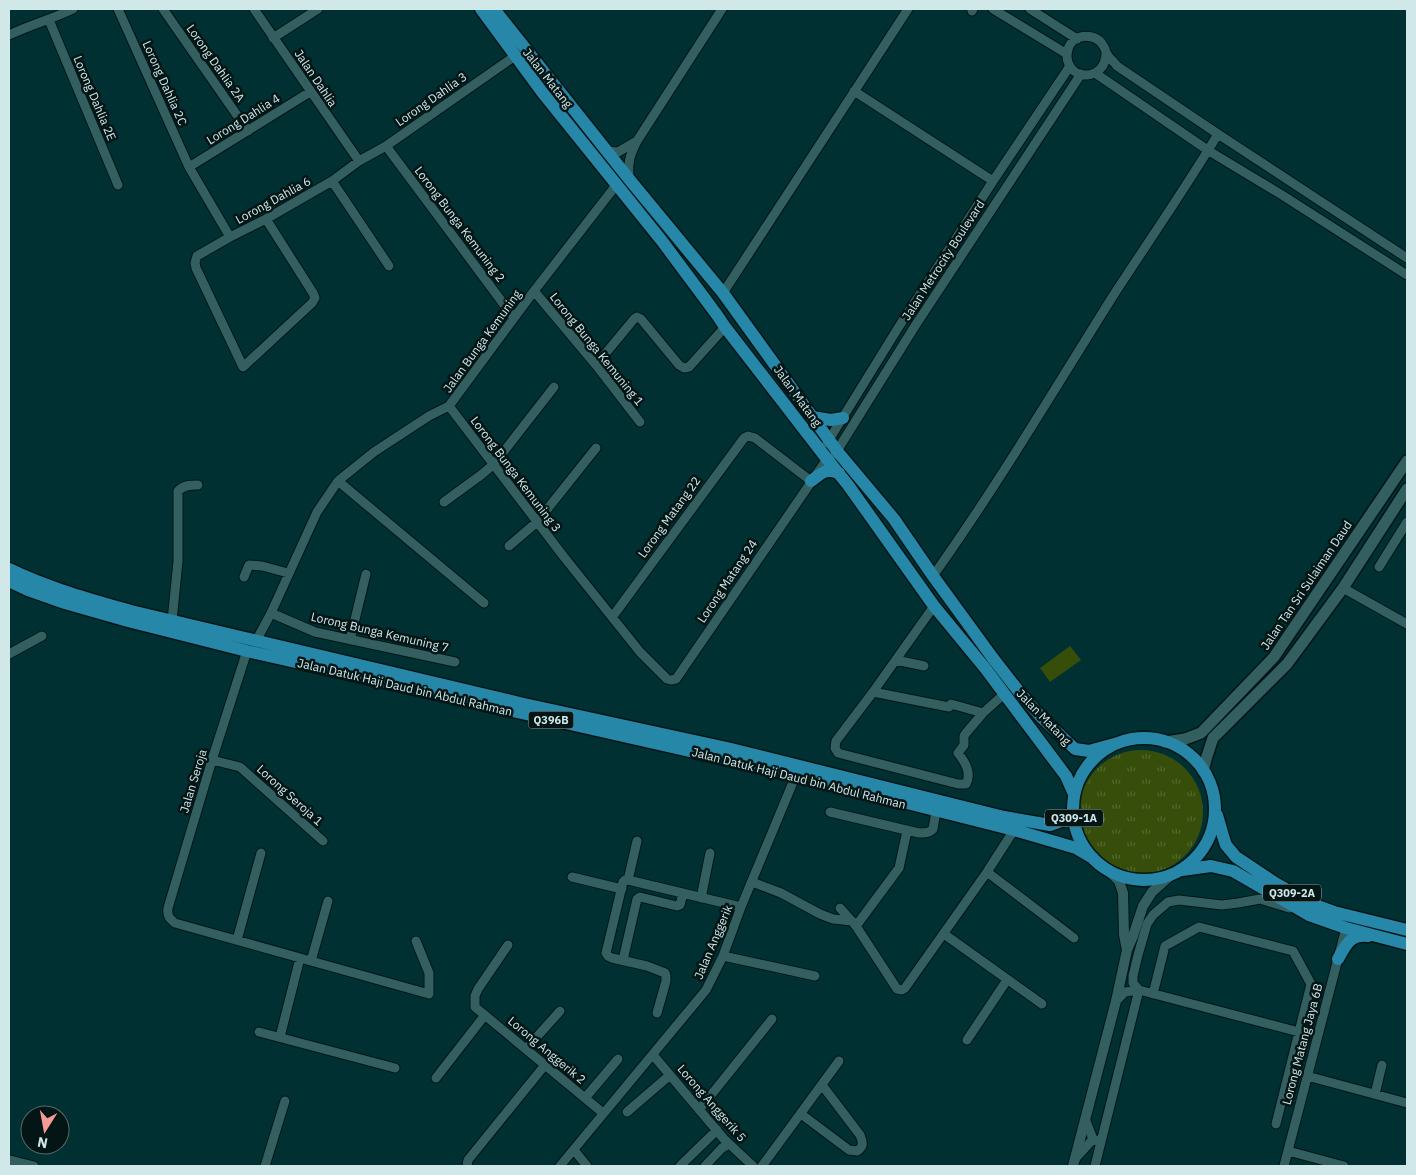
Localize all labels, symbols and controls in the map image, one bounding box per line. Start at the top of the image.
street label: Lorong Dahlia 2A [184,21,249,105]
street label: Lorong Dahlia 2C [140,38,191,128]
street label: Jalan Matang [520,45,576,111]
street label: Jalan Dahlia [291,47,341,110]
street label: Lorong Dahlia 2E [70,53,120,143]
street label: Lorong Dahlia 3 [392,69,470,129]
street label: Lorong Dahlia 4 [204,90,282,148]
street label: Lorong Bunga Kemuning 2 [412,163,508,285]
street label: Lorong Dahlia 6 [233,173,313,227]
street label: Jalan Metrocity Boulevard [899,197,987,323]
street label: Jalan Bunga Kemuning [440,286,525,395]
street label: Lorong Bunga Kemuning 1 [547,290,647,408]
street label: Jalan Matang [771,363,826,430]
street label: Lorong Bunga Kemuning 3 [468,413,564,535]
street label: Lorong Matang 22 [634,473,704,561]
street label: Jalan Tan Sri Sulaiman Daud [1257,518,1355,652]
street label: Lorong Matang 24 [694,537,760,625]
street label: Lorong Bunga Kemuning 7 [310,609,450,655]
street label: Jalan Datuk Haji Daud bin Abdul Rahman [296,655,514,719]
street label: Jalan Matang [1014,686,1075,748]
road number: Q396B [528,712,574,728]
street label: Jalan Datuk Haji Daud bin Abdul Rahman [690,744,908,812]
street label: Jalan Seroja [176,747,210,815]
street label: Lorong Seroja 1 [254,761,326,829]
road number: Q309-1A [1045,810,1103,826]
road number: Q309-2A [1263,884,1321,901]
street label: Jalan Anggerik [691,902,736,981]
street label: Lorong Matang Jaya 6B [1279,982,1325,1106]
street label: Lorong Anggerik 2 [505,1013,589,1087]
street label: Lorong Anggerik 5 [674,1061,750,1145]
north arrow [20,1105,70,1155]
text: N [36,1133,49,1153]

